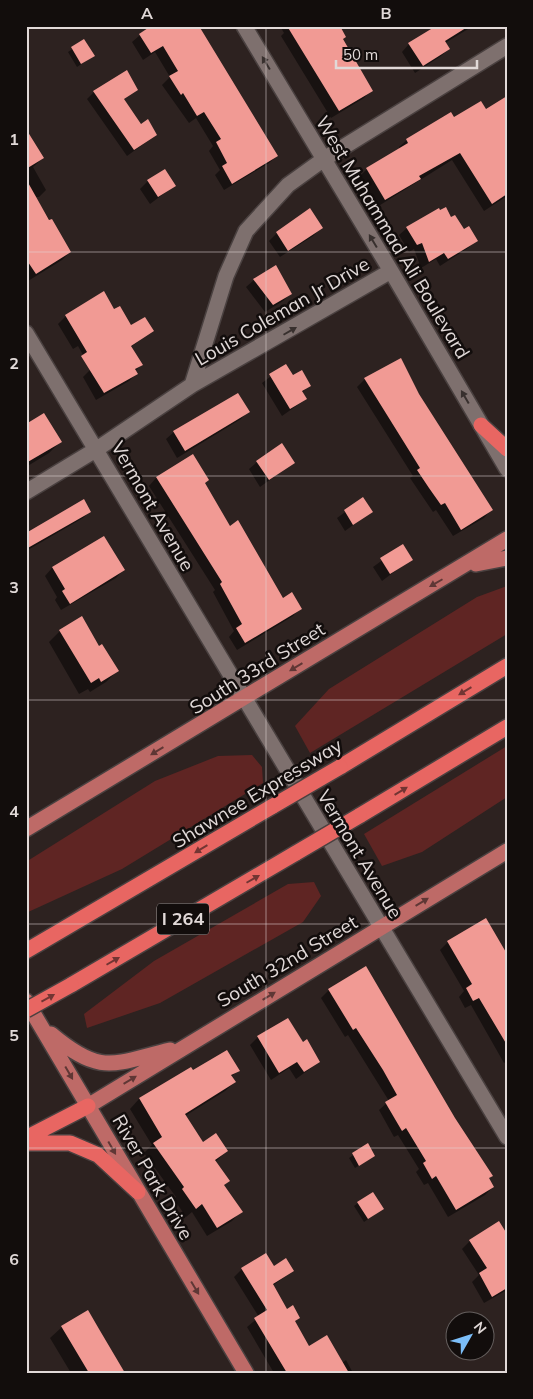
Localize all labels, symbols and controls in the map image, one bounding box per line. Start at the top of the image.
text: A [141,3,153,23]
text: B [380,3,392,23]
scale bar [336,38,477,70]
text: 50 m [343,45,378,64]
one-way arrow [262,56,271,69]
street label: West Muhammad Ali Boulevard [311,111,475,363]
text: 1 [9,129,19,149]
one-way arrow [369,235,378,248]
street label: Louis Coleman Jr Drive [191,251,373,371]
one-way arrow [283,326,296,335]
text: 2 [9,353,19,373]
one-way arrow [460,390,469,403]
street label: Vermont Avenue [106,437,200,575]
text: 3 [9,577,19,597]
one-way arrow [429,579,442,588]
street label: South 33rd Street [185,617,329,719]
one-way arrow [290,662,303,671]
one-way arrow [459,687,472,696]
street label: Shawnee Expressway [168,733,346,853]
one-way arrow [151,747,164,756]
street label: Vermont Avenue [312,785,408,923]
one-way arrow [394,786,407,795]
text: 4 [9,801,19,821]
one-way arrow [195,845,208,854]
one-way arrow [246,874,259,883]
one-way arrow [416,898,429,907]
road number: I 264 [157,904,209,934]
street label: South 32nd Street [213,910,362,1012]
one-way arrow [106,956,119,965]
one-way arrow [262,991,275,1000]
one-way arrow [41,994,56,1002]
text: 5 [9,1025,19,1045]
one-way arrow [65,1067,74,1080]
one-way arrow [123,1076,136,1085]
street label: River Park Drive [107,1110,199,1244]
one-way arrow [108,1141,117,1155]
text: 6 [9,1249,19,1269]
one-way arrow [190,1281,199,1294]
north arrow [446,1312,496,1362]
text: N [470,1318,490,1338]

